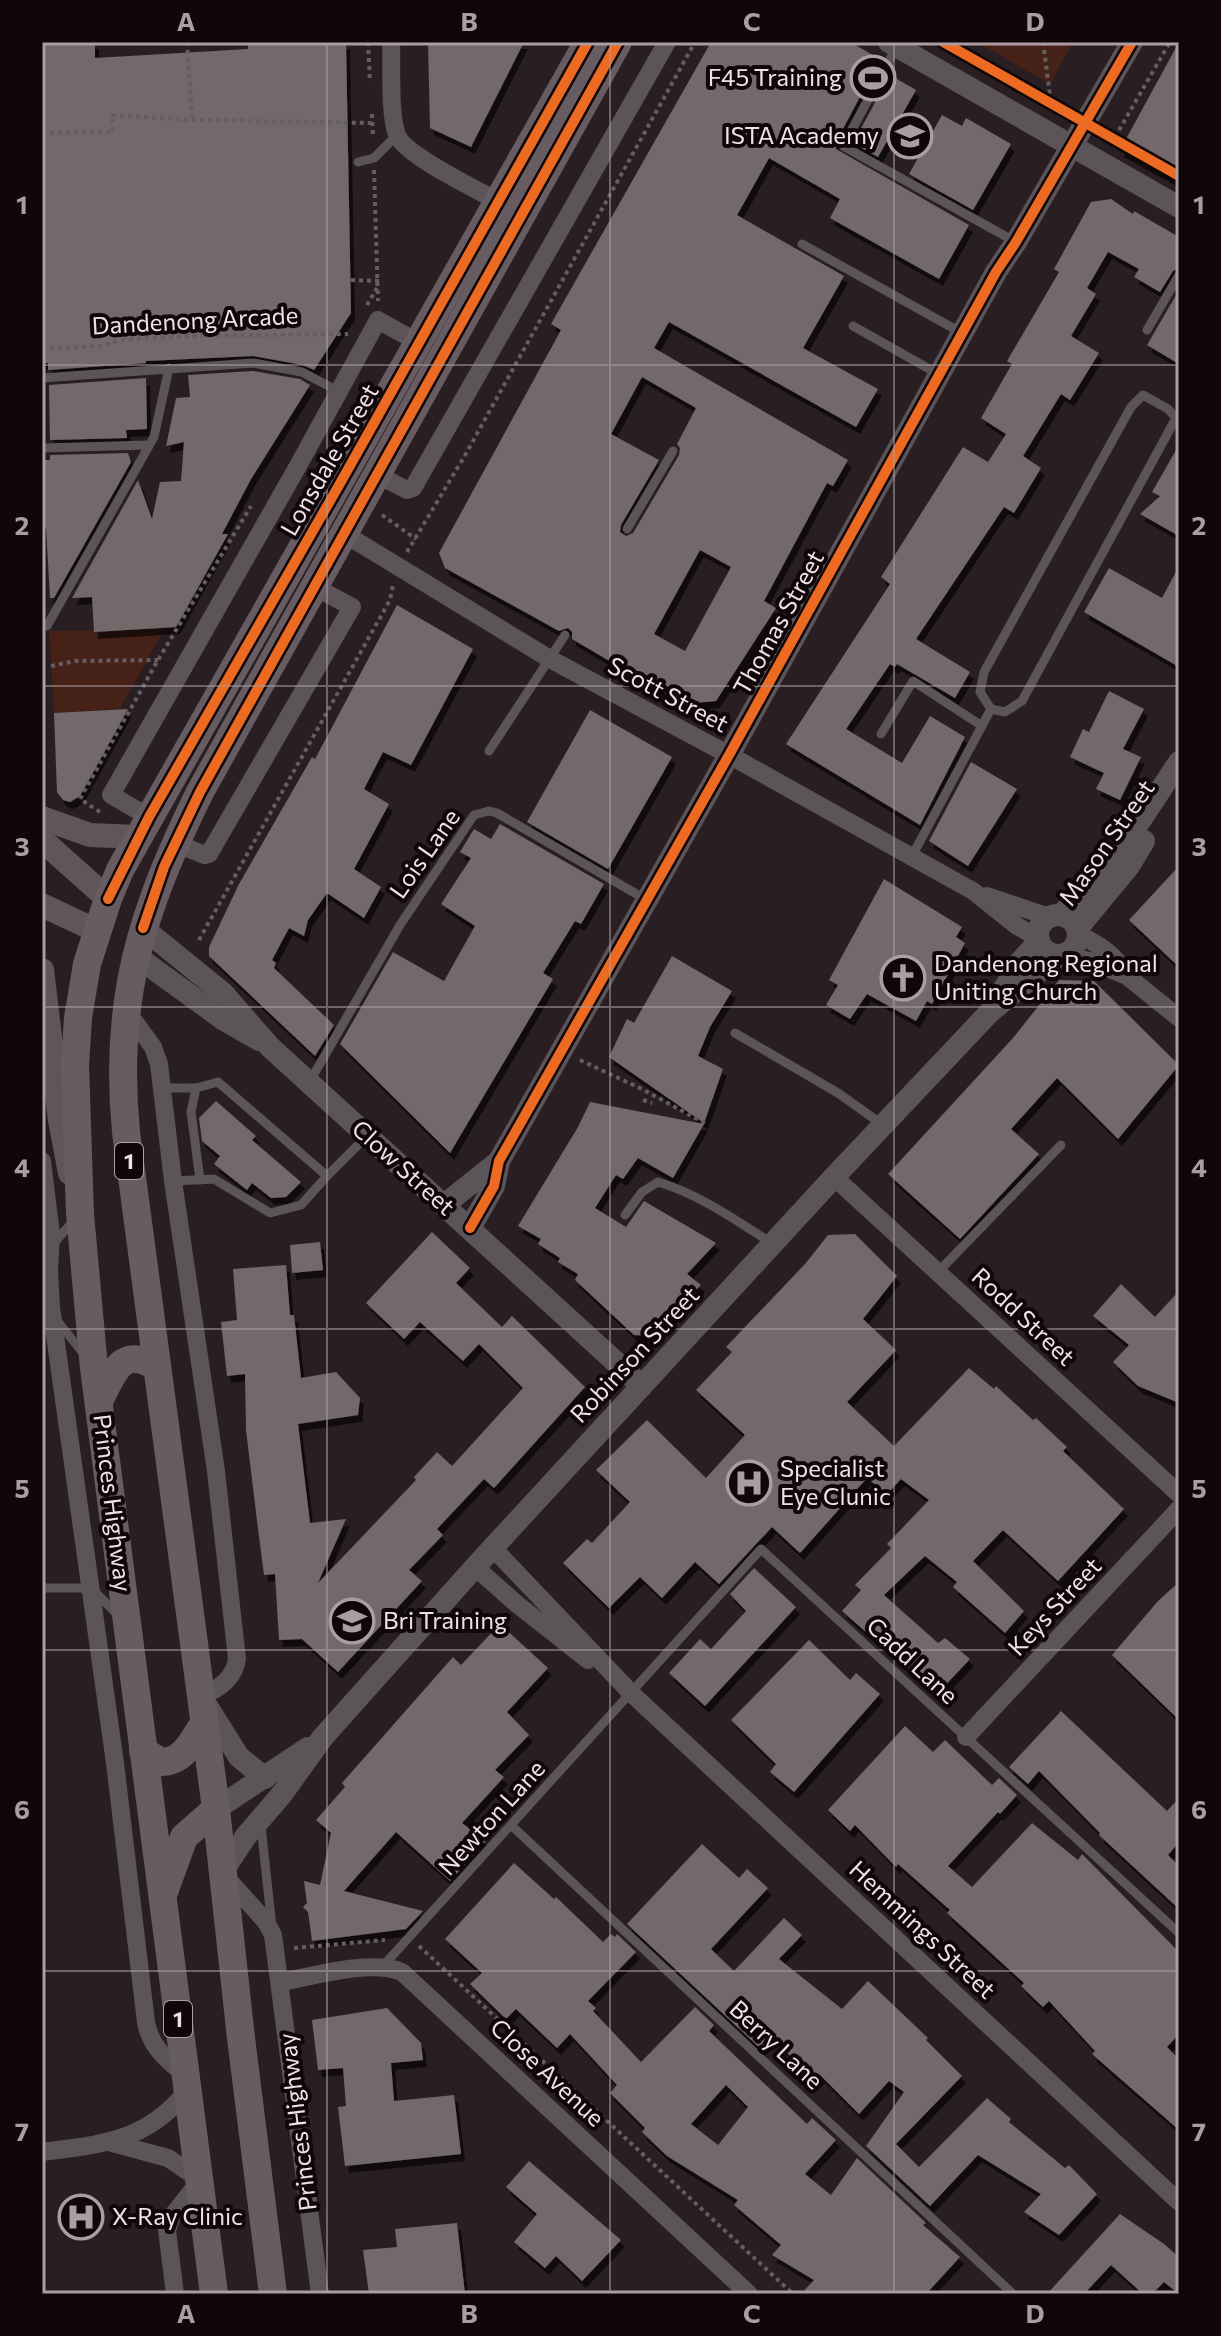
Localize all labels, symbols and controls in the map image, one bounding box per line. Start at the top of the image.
text: A [177,5,196,36]
text: B [460,5,478,36]
text: C [743,5,761,36]
text: D [1025,5,1045,36]
sports icon: F45 Training [849,54,897,102]
place label: F45 Training [708,62,842,91]
school or university icon: ISTA Academy [886,112,934,160]
place label: ISTA Academy [724,120,879,149]
text: 1 [16,188,28,219]
text: 1 [1193,188,1205,219]
street label: Dandenong Arcade [91,300,299,339]
street label: Lonsdale Street [274,378,384,540]
text: 2 [15,509,29,540]
text: 2 [1192,509,1206,540]
street label: Thomas Street [726,545,829,699]
street label: Scott Street [604,650,734,738]
street label: Mason Street [1052,774,1160,911]
street label: Lois Lane [383,803,465,903]
text: 3 [14,830,30,861]
text: 3 [1191,830,1207,861]
place label: Dandenong Regional Uniting Church [934,948,1158,1005]
church icon: Dandenong Regional Uniting Church [879,954,927,1002]
street label: Clow Street [347,1113,461,1221]
road number: 1 [115,1143,143,1179]
text: 4 [14,1151,30,1182]
text: 4 [1191,1151,1207,1182]
street label: Rodd Street [967,1261,1081,1371]
street label: Robinson Street [564,1280,704,1428]
street label: Princes Highway [88,1412,139,1593]
place label: Specialist Eye Clunic [780,1453,891,1510]
hospital icon: Specialist Eye Clunic [725,1459,773,1507]
text: 5 [14,1472,30,1503]
text: 5 [1191,1472,1207,1503]
street label: Keys Street [1001,1551,1107,1661]
school or university icon: Bri Training [328,1597,376,1645]
place label: Bri Training [383,1605,507,1634]
street label: Cadd Lane [861,1610,965,1709]
street label: Newton Lane [432,1754,550,1880]
text: 6 [14,1793,30,1824]
text: 6 [1191,1793,1207,1824]
street label: Hemmings Street [844,1854,1002,2004]
street label: Berry Lane [724,1993,830,2094]
road number: 1 [164,2001,192,2037]
street label: Close Avenue [485,2012,611,2132]
street label: Princes Highway [271,2032,322,2213]
text: 7 [15,2115,29,2146]
text: 7 [1192,2115,1206,2146]
hospital icon: X-Ray Clinic [57,2193,105,2241]
place label: X-Ray Clinic [112,2201,243,2230]
text: A [177,2297,196,2328]
text: B [460,2297,478,2328]
text: C [743,2297,761,2328]
text: D [1025,2297,1045,2328]

